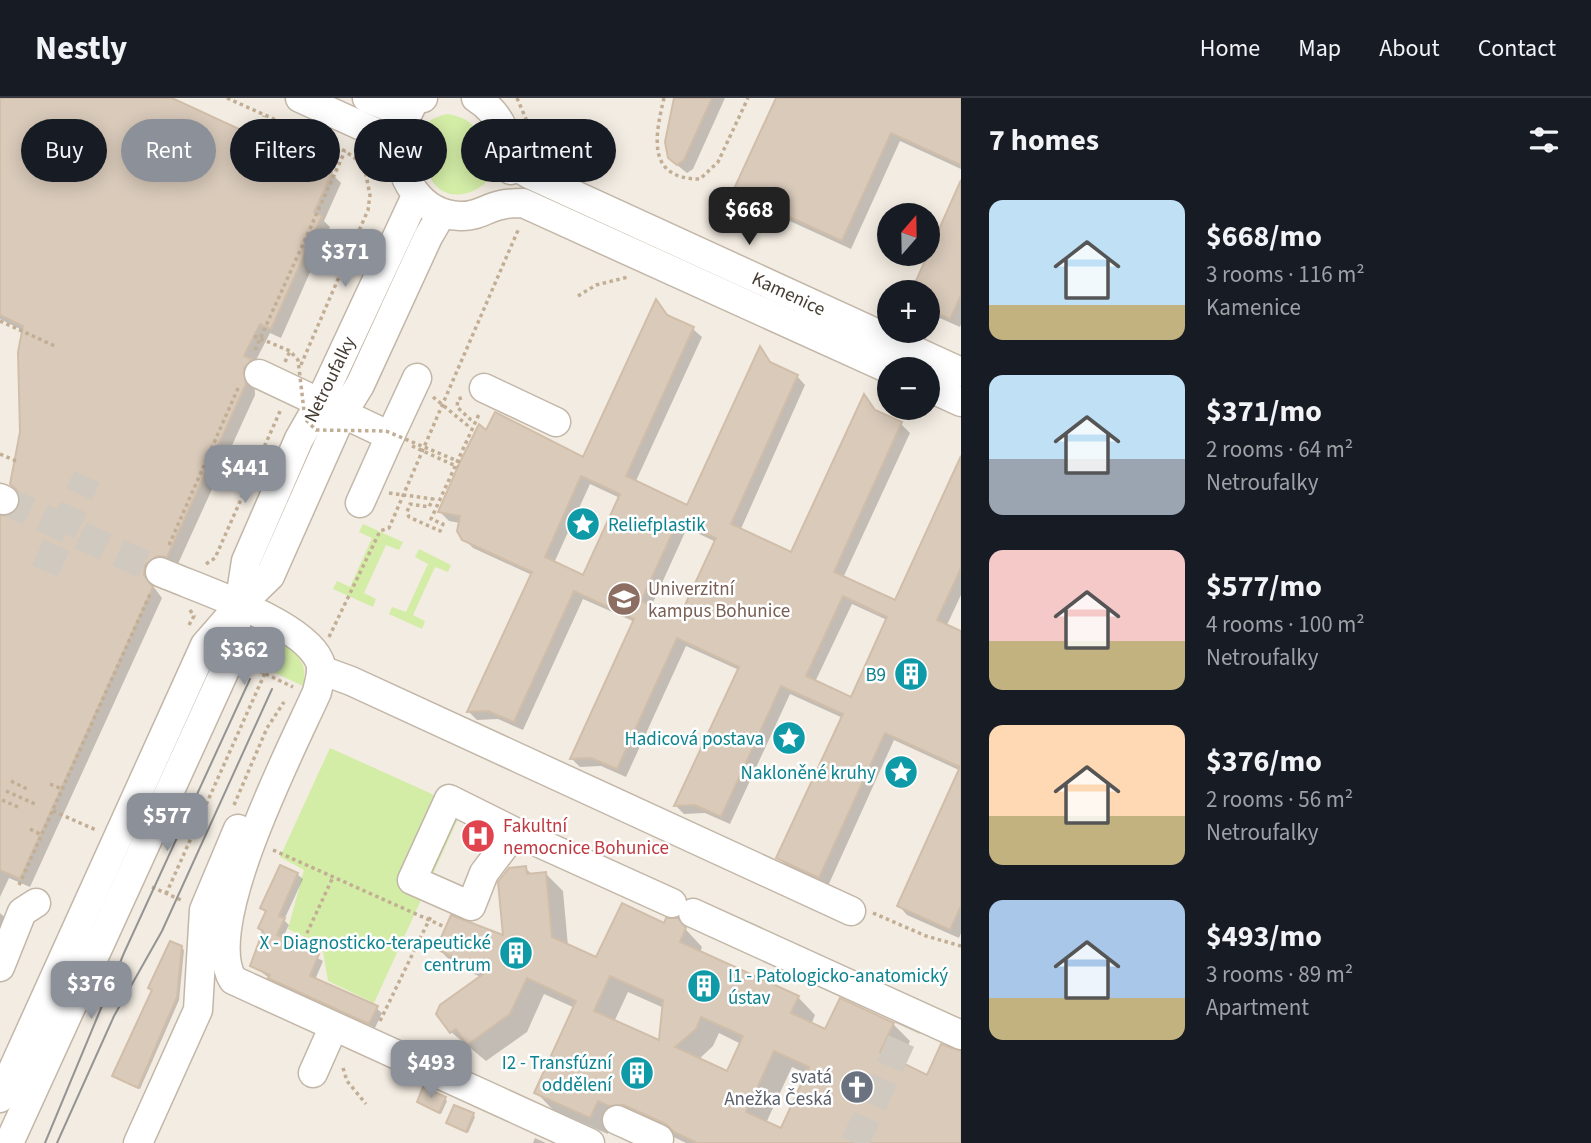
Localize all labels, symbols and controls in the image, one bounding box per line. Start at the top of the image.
text: Nestly [35,25,127,72]
text: Home [1200,31,1260,66]
text: Map [1298,31,1341,66]
text: About [1379,31,1440,66]
text: Contact [1478,31,1556,66]
chip: Buy [21,119,107,182]
chip: Rent [121,119,216,182]
chip: Filters [230,119,340,182]
chip: New [354,119,447,182]
chip: Apartment [461,119,616,182]
text: 7 homes [989,119,1099,162]
icon: filters [1525,121,1563,159]
pin: $668 [708,188,790,247]
text: $668 [725,193,773,226]
north arrow [877,203,940,266]
map controls [877,203,940,420]
text: $668/mo [1206,215,1322,258]
icon: home [1045,228,1129,312]
pin: $371 [304,230,386,289]
text: $371 [321,235,369,268]
text: 3 rooms · 116 m² [1206,258,1365,291]
street label: Kamenice [747,266,830,323]
button: + [877,280,940,343]
text: Kamenice [1206,291,1301,324]
street label: Netroufalky [298,332,363,427]
button: − [877,357,940,420]
text: $371/mo [1206,390,1322,433]
icon: home [1045,403,1129,487]
text: 2 rooms · 64 m² [1206,433,1353,466]
pin: $441 [204,446,286,505]
text: $441 [221,451,269,484]
text: Netroufalky [1206,466,1318,499]
place icon: Reliefplastik [564,505,602,543]
place label: Reliefplastik [608,512,706,539]
text: $577/mo [1206,565,1322,608]
place label: Univerzitní kampus Bohunice [648,576,790,625]
icon: home [1045,578,1129,662]
school or university icon: Univerzitní kampus Bohunice [605,580,643,618]
text: 4 rooms · 100 m² [1206,608,1365,641]
pin: $362 [203,628,285,687]
text: $362 [220,633,268,666]
text: Netroufalky [1206,641,1318,674]
building icon: B9 [892,655,930,693]
place label: B9 [865,662,886,689]
place icon: Hadicová postava [770,719,808,757]
place label: Hadicová postava [624,726,764,753]
text: $376/mo [1206,740,1322,783]
place icon: Nakloněné kruhy [882,753,920,791]
icon: home [1045,753,1129,837]
place label: Nakloněné kruhy [741,760,876,787]
text: 2 rooms · 56 m² [1206,783,1353,816]
pin: $577 [126,794,208,853]
text: $577 [143,799,191,832]
place label: Fakultní nemocnice Bohunice [503,813,669,862]
text: Netroufalky [1206,816,1318,849]
hospital icon: Fakultní nemocnice Bohunice [459,817,497,855]
text: $493/mo [1206,915,1322,958]
icon: home [1045,928,1129,1012]
place label: X - Diagnosticko-terapeutické centrum [259,930,491,979]
building icon: X - Diagnosticko-terapeutické centrum [497,934,535,972]
text: 3 rooms · 89 m² [1206,958,1353,991]
pin: $376 [50,962,132,1021]
place label: I1 - Patologicko-anatomický ústav [728,963,948,1012]
text: $376 [67,967,115,1000]
building icon: I1 - Patologicko-anatomický ústav [685,967,723,1005]
text: Apartment [1206,991,1309,1024]
pin: $493 [390,1040,472,1100]
text: $493 [407,1046,455,1079]
place label: I2 - Transfúzní oddělení [502,1050,613,1099]
building icon: I2 - Transfúzní oddělení [618,1054,656,1092]
place label: svatá Anežka Česká [724,1064,832,1113]
church icon: svatá Anežka Česká [838,1068,876,1106]

